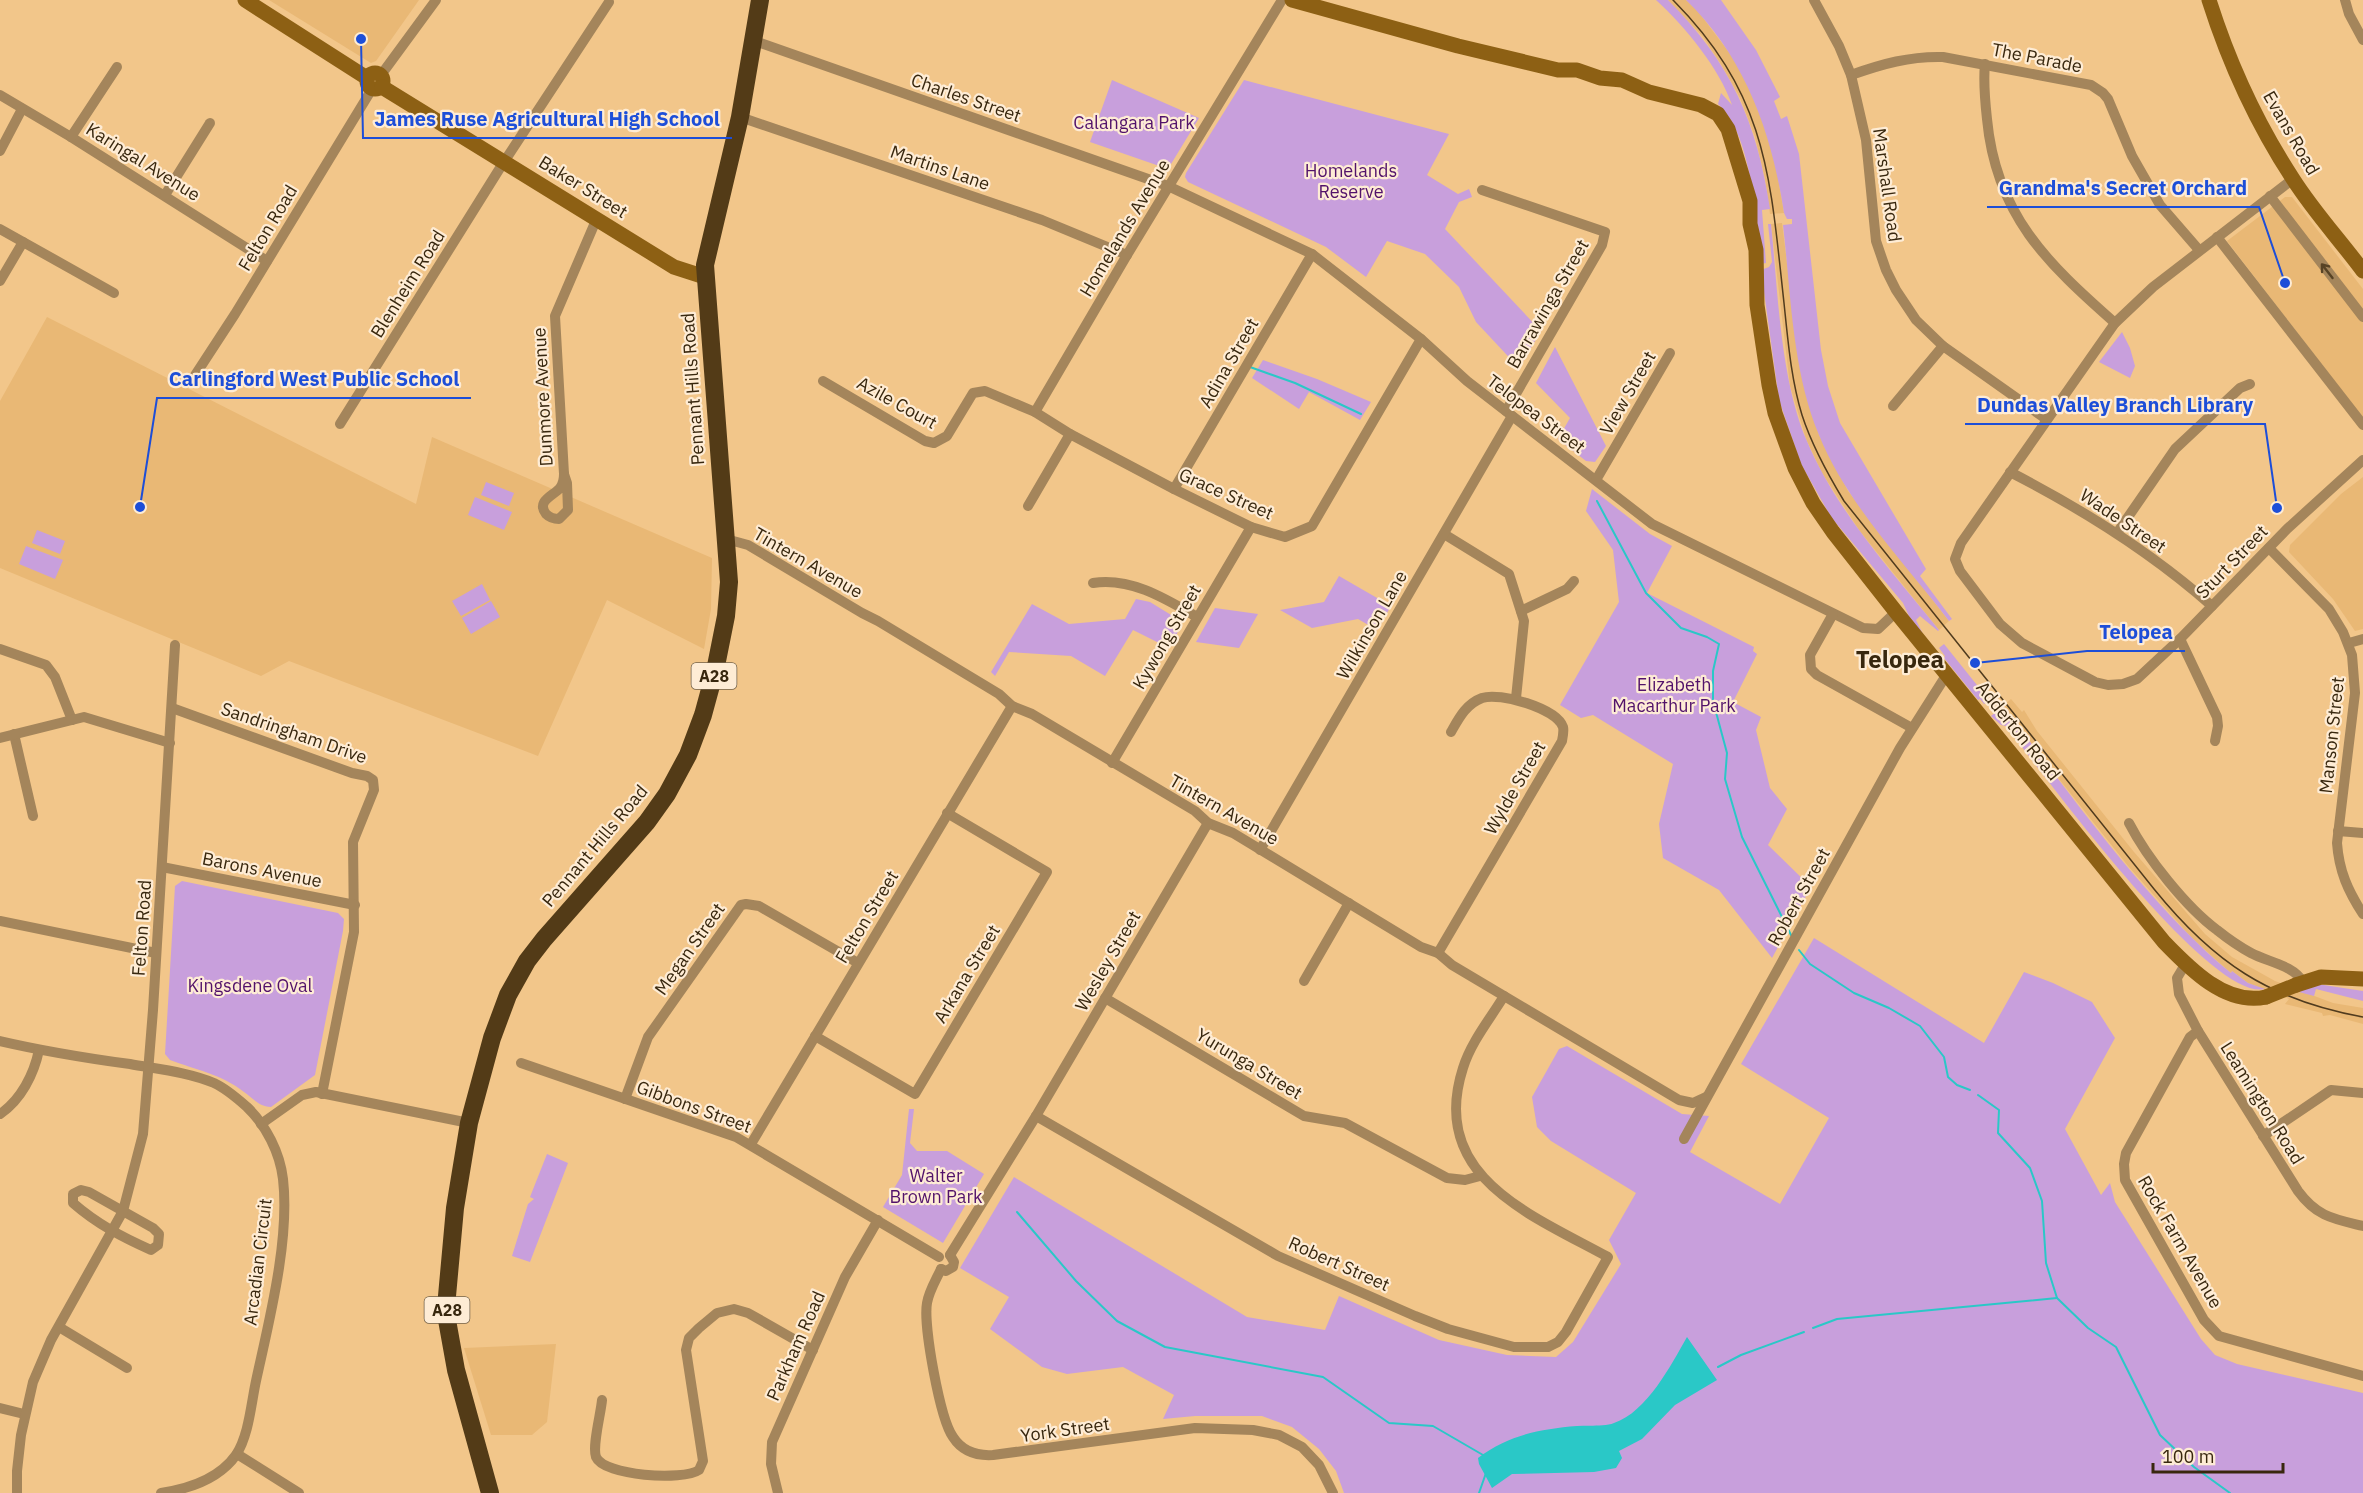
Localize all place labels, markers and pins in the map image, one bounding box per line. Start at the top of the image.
callout: James Ruse Agricultural High School [363,100,732,138]
callout: Grandma's Secret Orchard [1987,169,2259,207]
callout: Carlingford West Public School [157,360,471,398]
callout: Dundas Valley Branch Library [1965,386,2265,424]
callout: Telopea [2087,613,2185,651]

